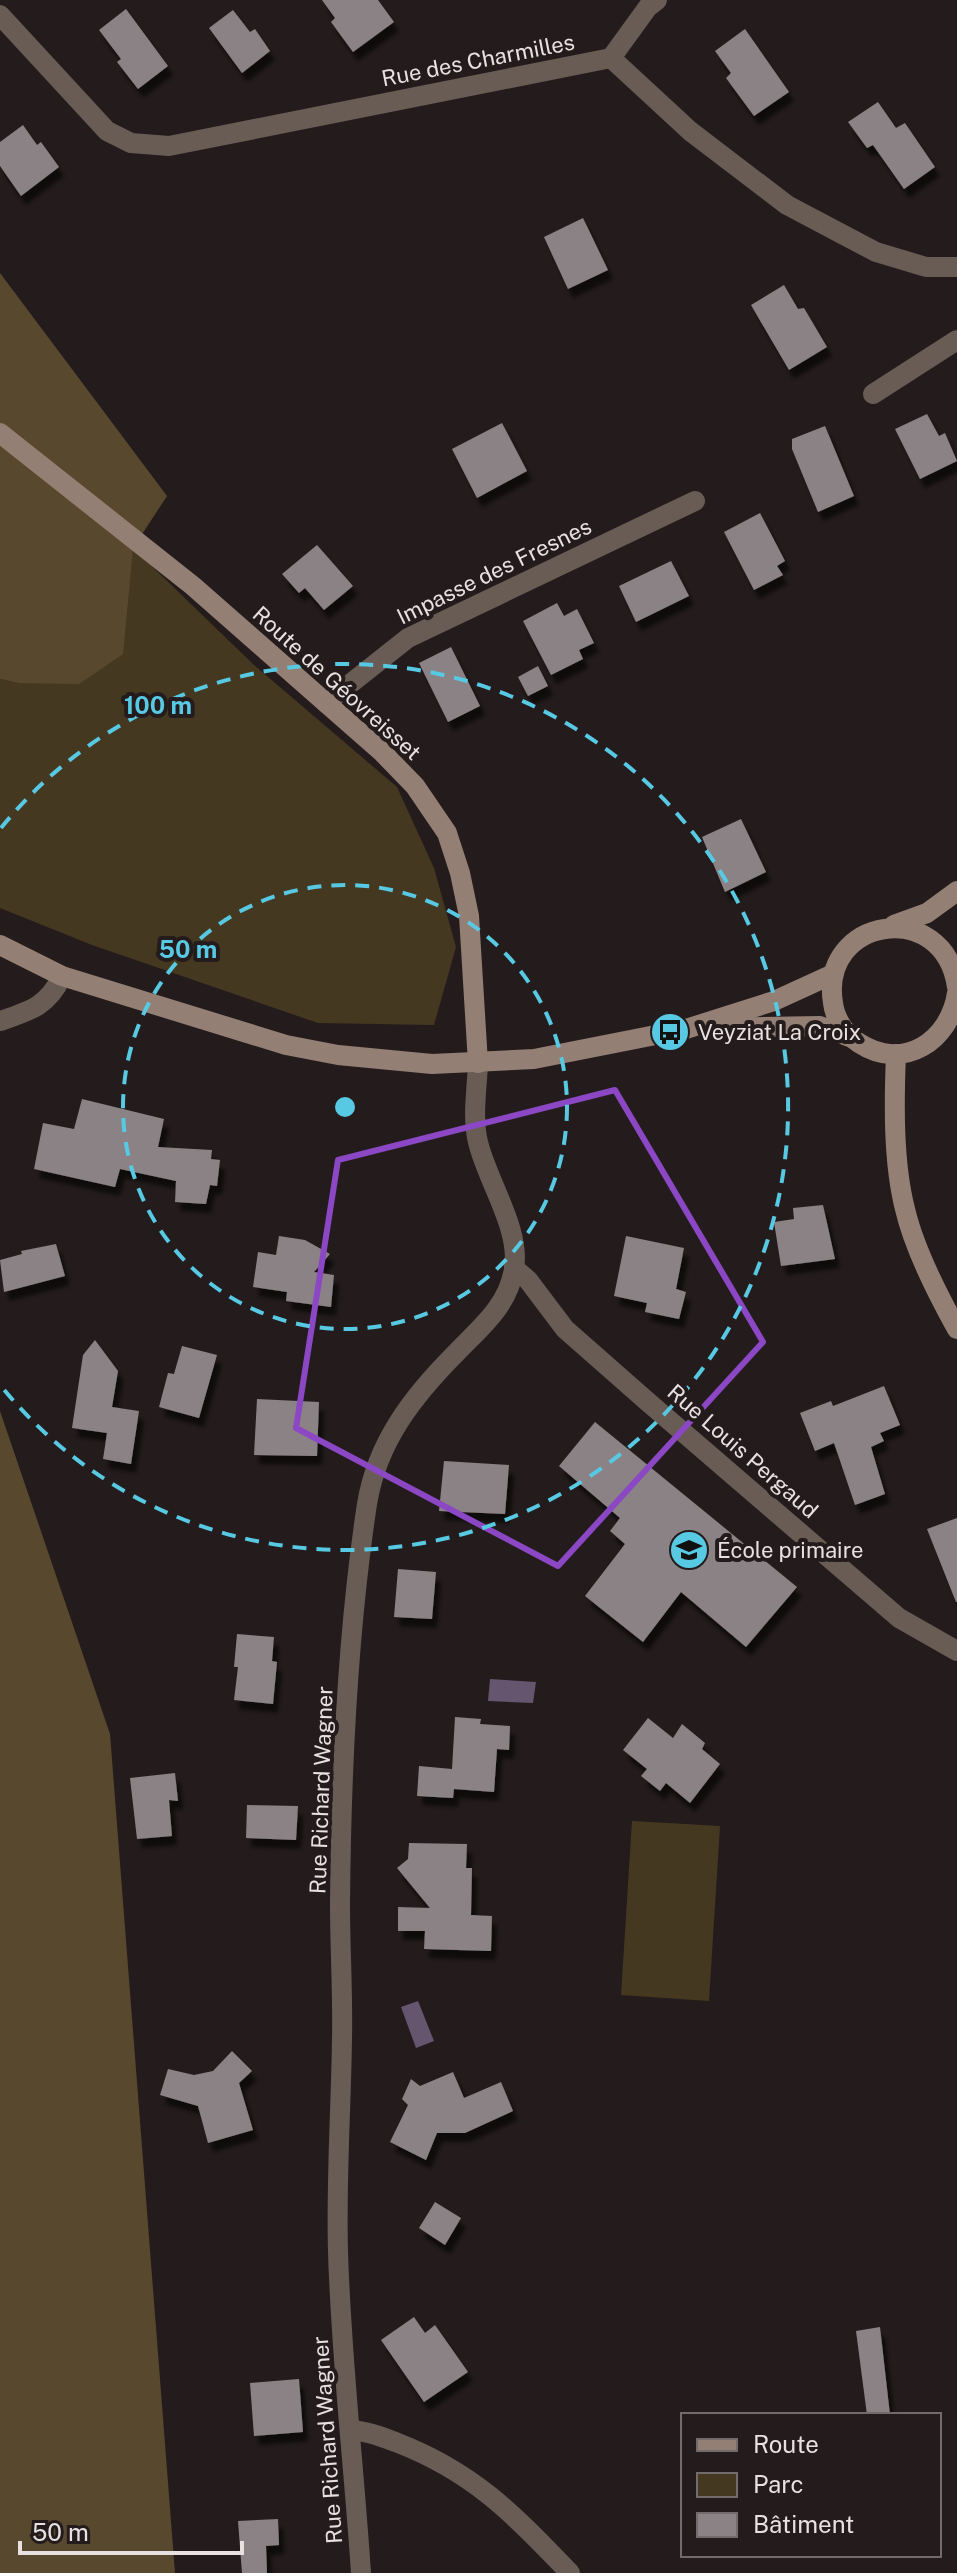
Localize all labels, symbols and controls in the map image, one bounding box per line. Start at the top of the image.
street label: Rue des Charmilles [379,29,577,91]
street label: Impasse des Fresnes [393,513,595,629]
street label: Route de Géovreisset [248,601,426,765]
text: 100 m [124,691,192,719]
text: 50 m [159,935,217,963]
bus stop icon: Veyziat La Croix [649,1011,691,1053]
place label: Veyziat La Croix [698,1019,861,1045]
centre of rings [331,1093,359,1121]
street label: Rue Louis Pergaud [663,1379,823,1523]
school or university icon: École primaire [668,1529,710,1571]
place label: École primaire [717,1537,864,1563]
street label: Rue Richard Wagner [304,1686,338,1894]
street label: Rue Richard Wagner [307,2335,347,2545]
legend [681,2413,941,2557]
text: Route [753,2430,819,2458]
text: Parc [753,2470,804,2498]
scale bar [20,2505,242,2555]
text: Bâtiment [753,2510,854,2538]
text: 50 m [32,2518,89,2546]

